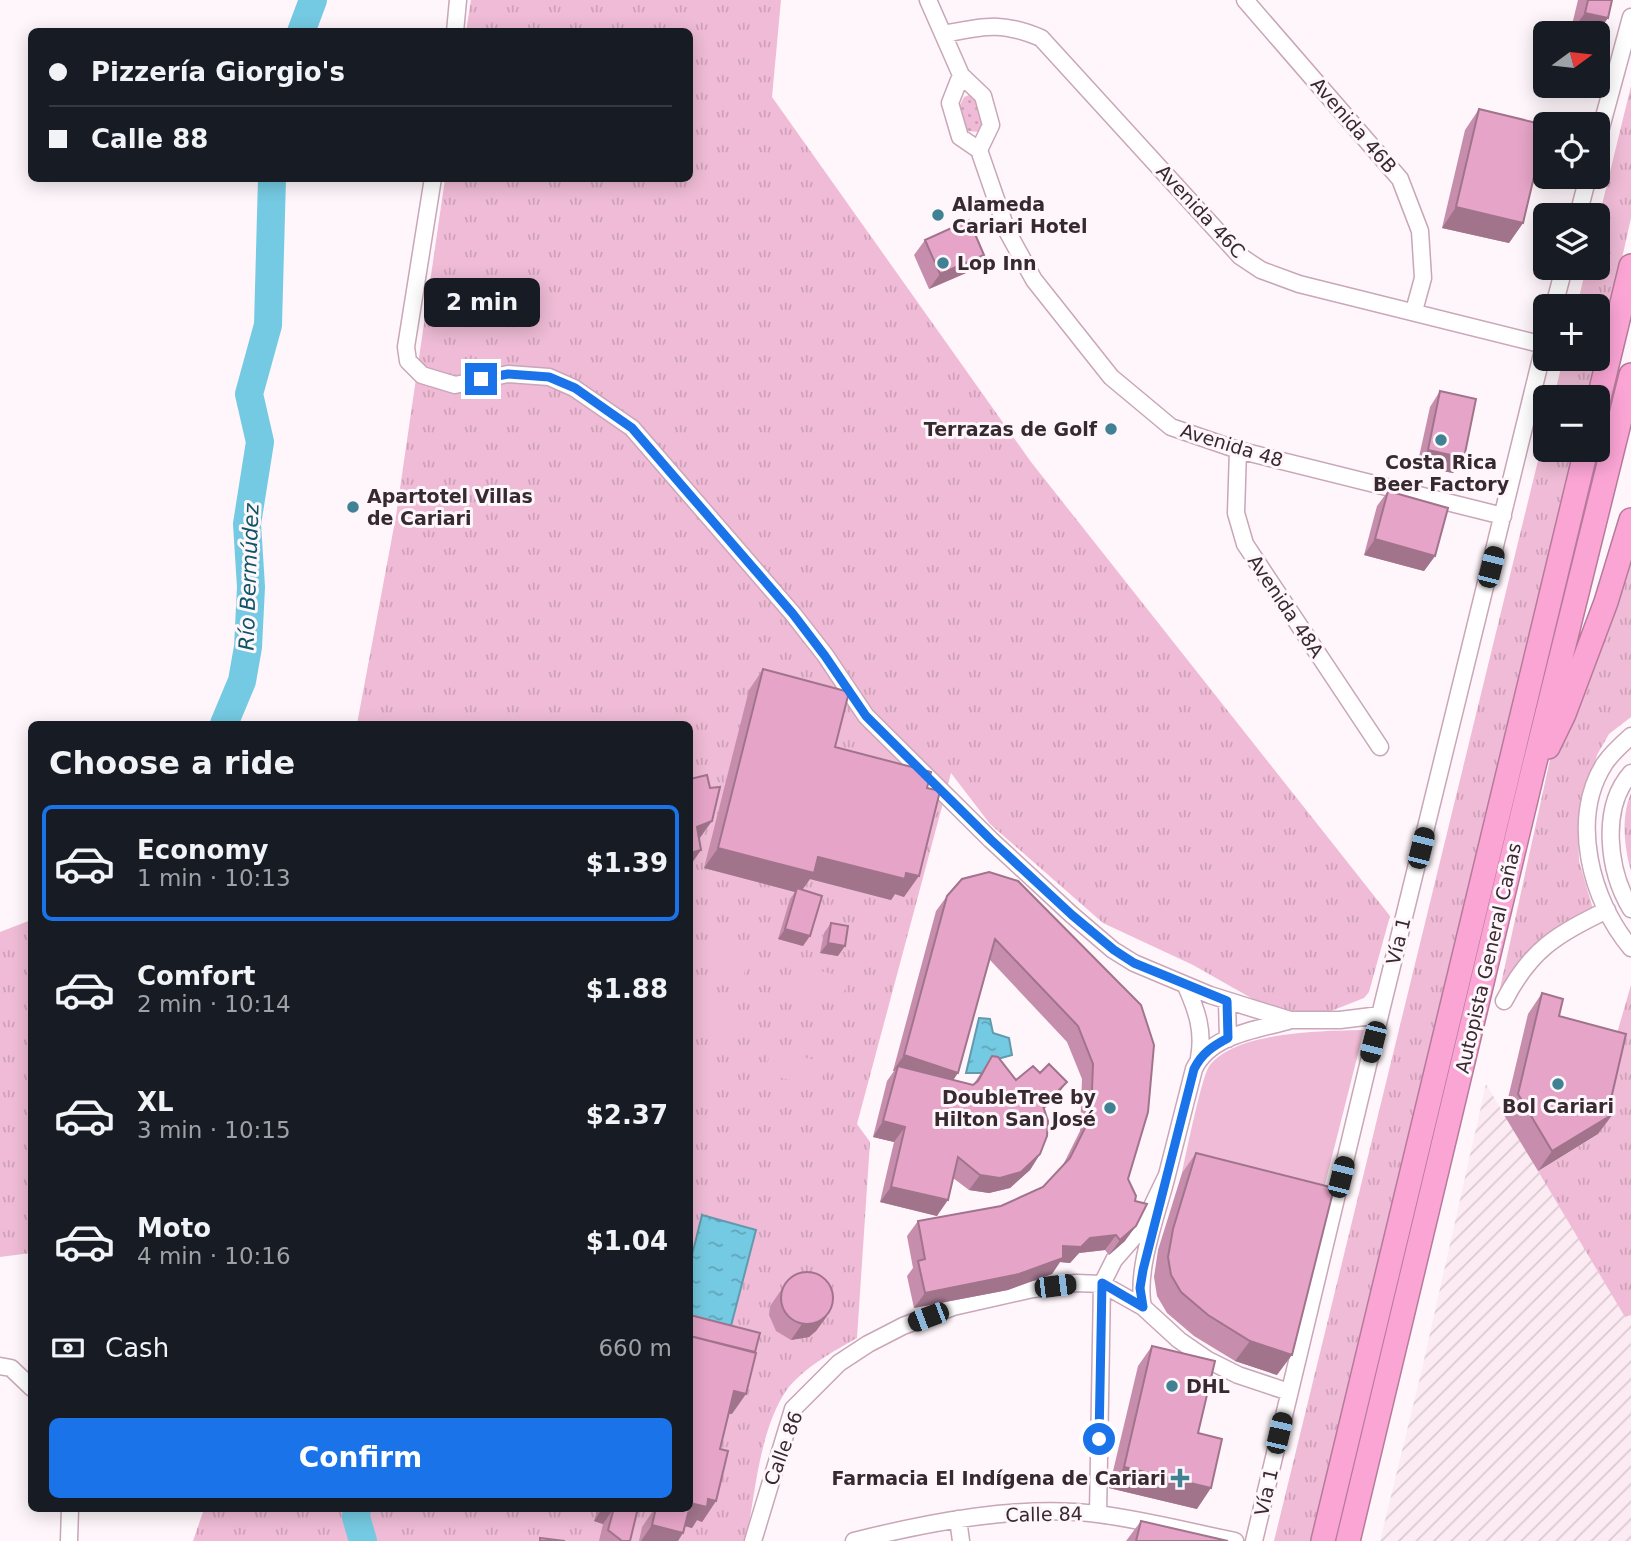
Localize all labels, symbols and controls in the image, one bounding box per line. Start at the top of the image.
north arrow [1533,21,1610,98]
map controls [1533,21,1610,462]
text: Pizzería Giorgio's [91,57,345,87]
street label: Avenida 46B [1307,73,1401,177]
button: locate [1533,112,1610,189]
text: Calle 88 [91,124,208,154]
street label: Avenida 46C [1152,160,1250,262]
place label: Alameda Cariari Hotel [952,193,1087,237]
button: layers [1533,203,1610,280]
marker: Alameda Cariari Hotel [930,207,946,223]
place label: Lop Inn [957,252,1037,274]
marker: Lop Inn [935,255,951,271]
callout: 2 min [423,278,539,326]
text: 2 min [446,289,518,315]
button: + [1533,294,1610,371]
route end [465,363,497,395]
button: − [1533,385,1610,462]
place label: Terrazas de Golf [924,418,1098,440]
street label: Avenida 48 [1178,419,1286,471]
marker: Terrazas de Golf [1103,421,1119,437]
marker: Costa Rica Beer Factory [1433,432,1449,448]
place label: Costa Rica Beer Factory [1373,451,1510,495]
place label: Apartotel Villas de Cariari [367,485,533,529]
marker: Apartotel Villas de Cariari [345,499,361,515]
water label: Río Bermúdez [234,502,264,651]
car [1476,544,1507,590]
street label: Avenida 48A [1244,550,1328,662]
text: Choose a ride [49,744,295,782]
car [1406,825,1437,871]
icon: car [53,832,116,895]
text: Economy [137,835,268,865]
street label: Autopista General Cañas [1451,841,1525,1075]
text: $1.39 [586,848,668,878]
text: 1 min · 10:13 [137,865,291,891]
street label: Vía 1 [1382,915,1414,967]
icon: car [53,958,116,1021]
text: Comfort [137,961,255,991]
text: $1.88 [586,974,668,1004]
text: 2 min · 10:14 [137,991,291,1017]
car [1358,1019,1389,1065]
marker: Bol Cariari [1550,1076,1566,1092]
icon: car [53,1084,116,1147]
place label: DoubleTree by Hilton San José [934,1086,1097,1130]
text: XL [137,1087,174,1117]
place label: Bol Cariari [1502,1095,1614,1117]
text: $2.37 [586,1100,668,1130]
marker: DoubleTree by Hilton San José [1102,1100,1118,1116]
text: 3 min · 10:15 [137,1117,291,1143]
car [1326,1154,1357,1200]
icon: car [53,1210,116,1273]
text: Moto [137,1213,211,1243]
text: $1.04 [586,1226,668,1256]
text: 4 min · 10:16 [137,1243,291,1269]
car [1033,1273,1078,1299]
car [905,1300,952,1334]
icon: cash [49,1329,87,1367]
text: Cash [105,1333,169,1363]
text: 660 m [598,1335,672,1361]
place label: DHL [1186,1375,1230,1397]
marker: DHL [1164,1378,1180,1394]
street label: Calle 86 [759,1408,807,1488]
car [1265,1410,1294,1456]
button: Confirm [49,1418,672,1498]
route start [1083,1423,1115,1455]
street label: Vía 1 [1250,1466,1282,1518]
place label: Farmacia El Indígena de Cariari [831,1467,1166,1489]
marker: Farmacia El Indígena de Cariari [1172,1470,1188,1486]
street label: Calle 84 [1005,1502,1083,1526]

